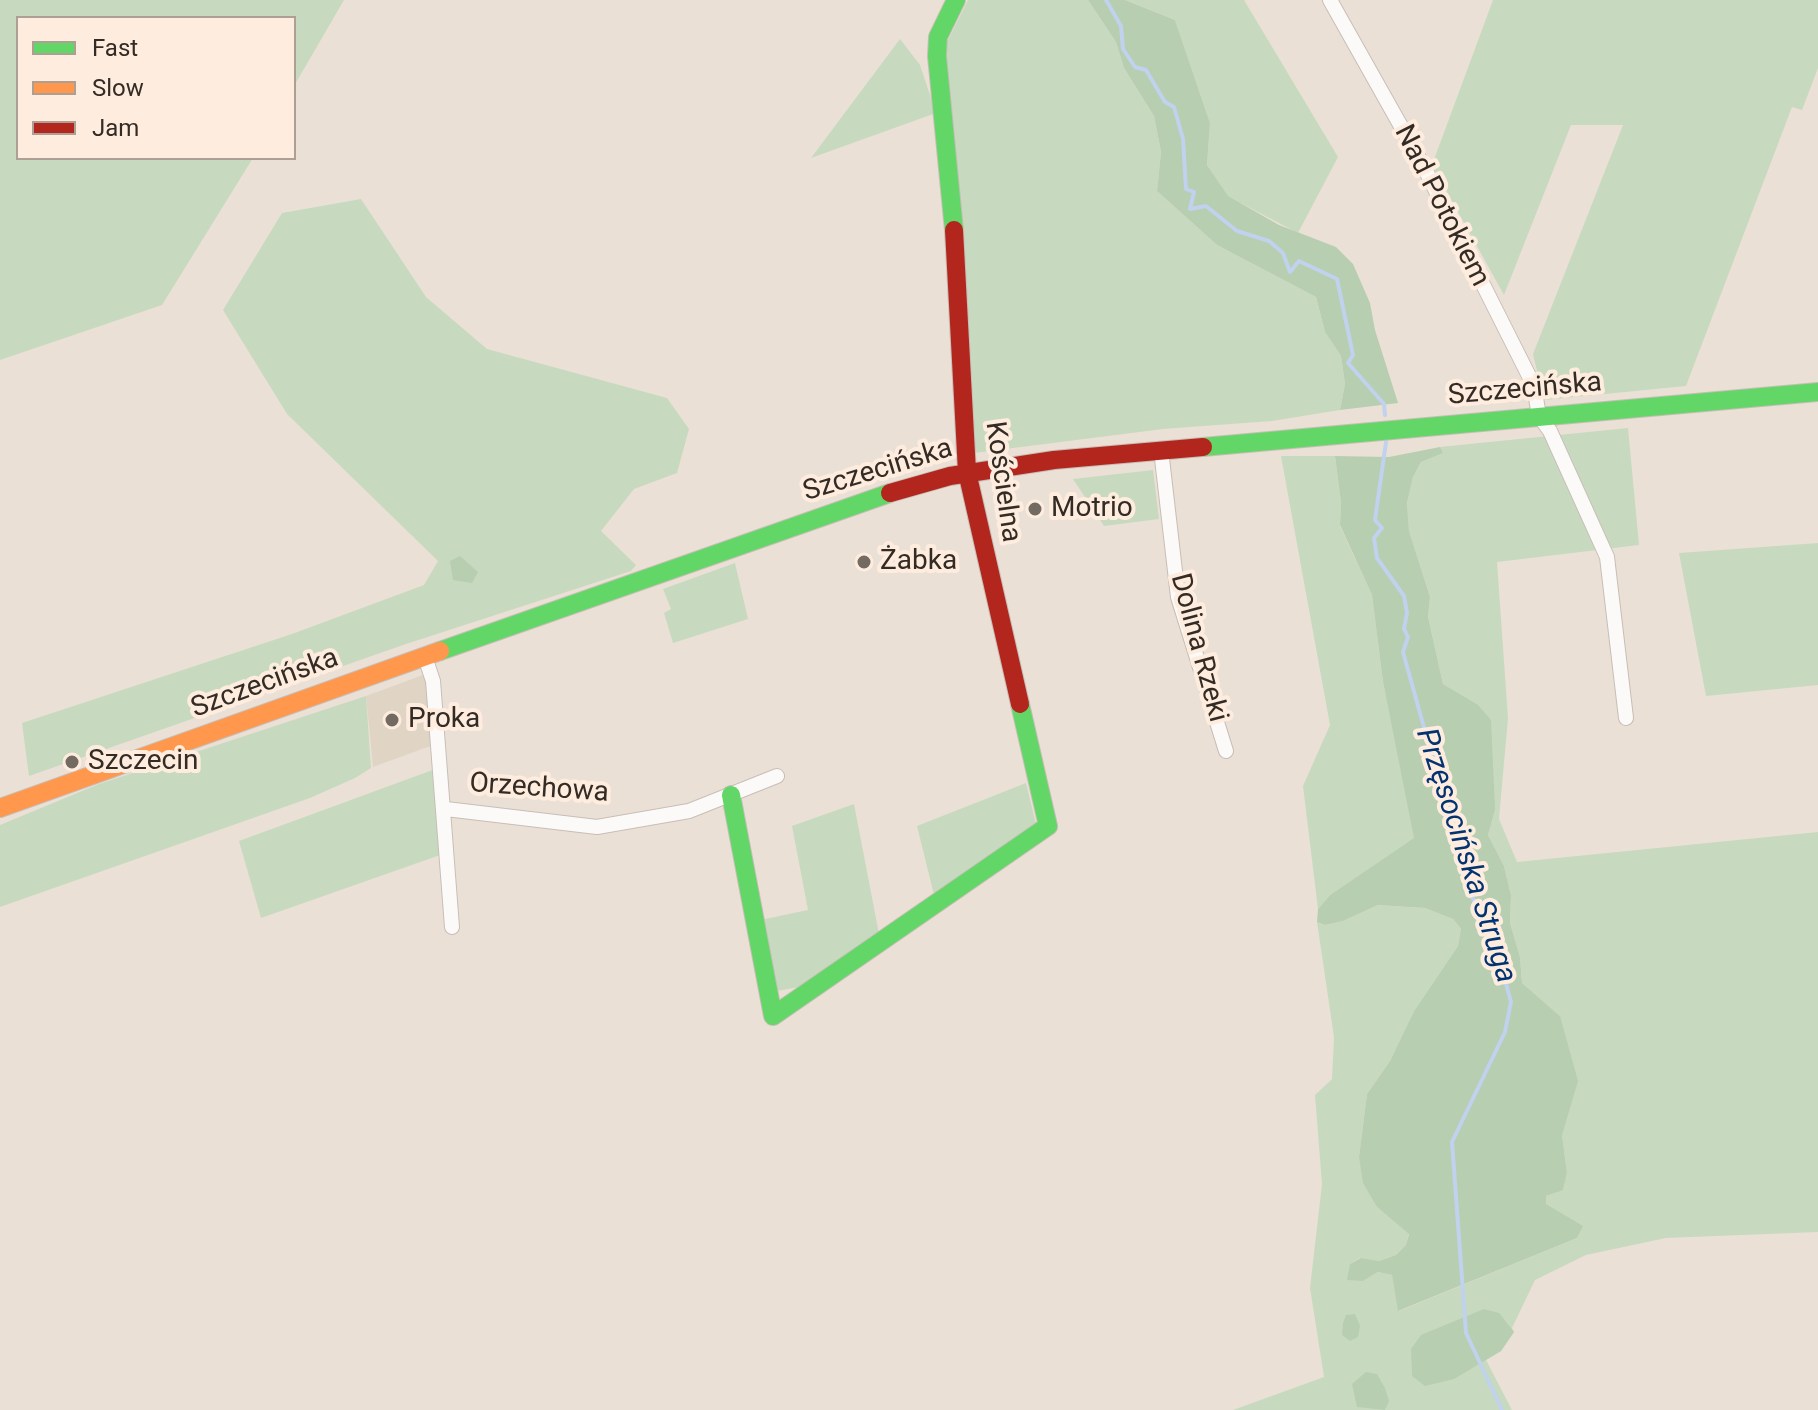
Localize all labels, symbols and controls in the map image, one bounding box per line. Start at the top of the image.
legend [16,16,296,160]
text: Fast [92,34,138,62]
text: Slow [92,74,144,102]
text: Jam [92,114,139,142]
street label: Nad Potokiem [1386,120,1496,292]
street label: Szczecińska [1447,367,1603,413]
street label: Kościelna [977,420,1027,544]
street label: Szczecińska [799,432,957,510]
place label: Motrio [1051,492,1133,526]
marker: Motrio [1026,500,1044,518]
place label: Żabka [880,545,957,579]
marker: Żabka [855,553,873,571]
street label: Dolina Rzeki [1162,570,1234,726]
street label: Szczecińska [187,642,343,726]
place label: Proka [408,703,480,737]
marker: Proka [383,711,401,729]
water label: Przęsocińska Struga [1407,724,1523,988]
place label: Szczecin [88,745,198,779]
marker: Szczecin [63,753,81,771]
street label: Orzechowa [468,767,610,811]

